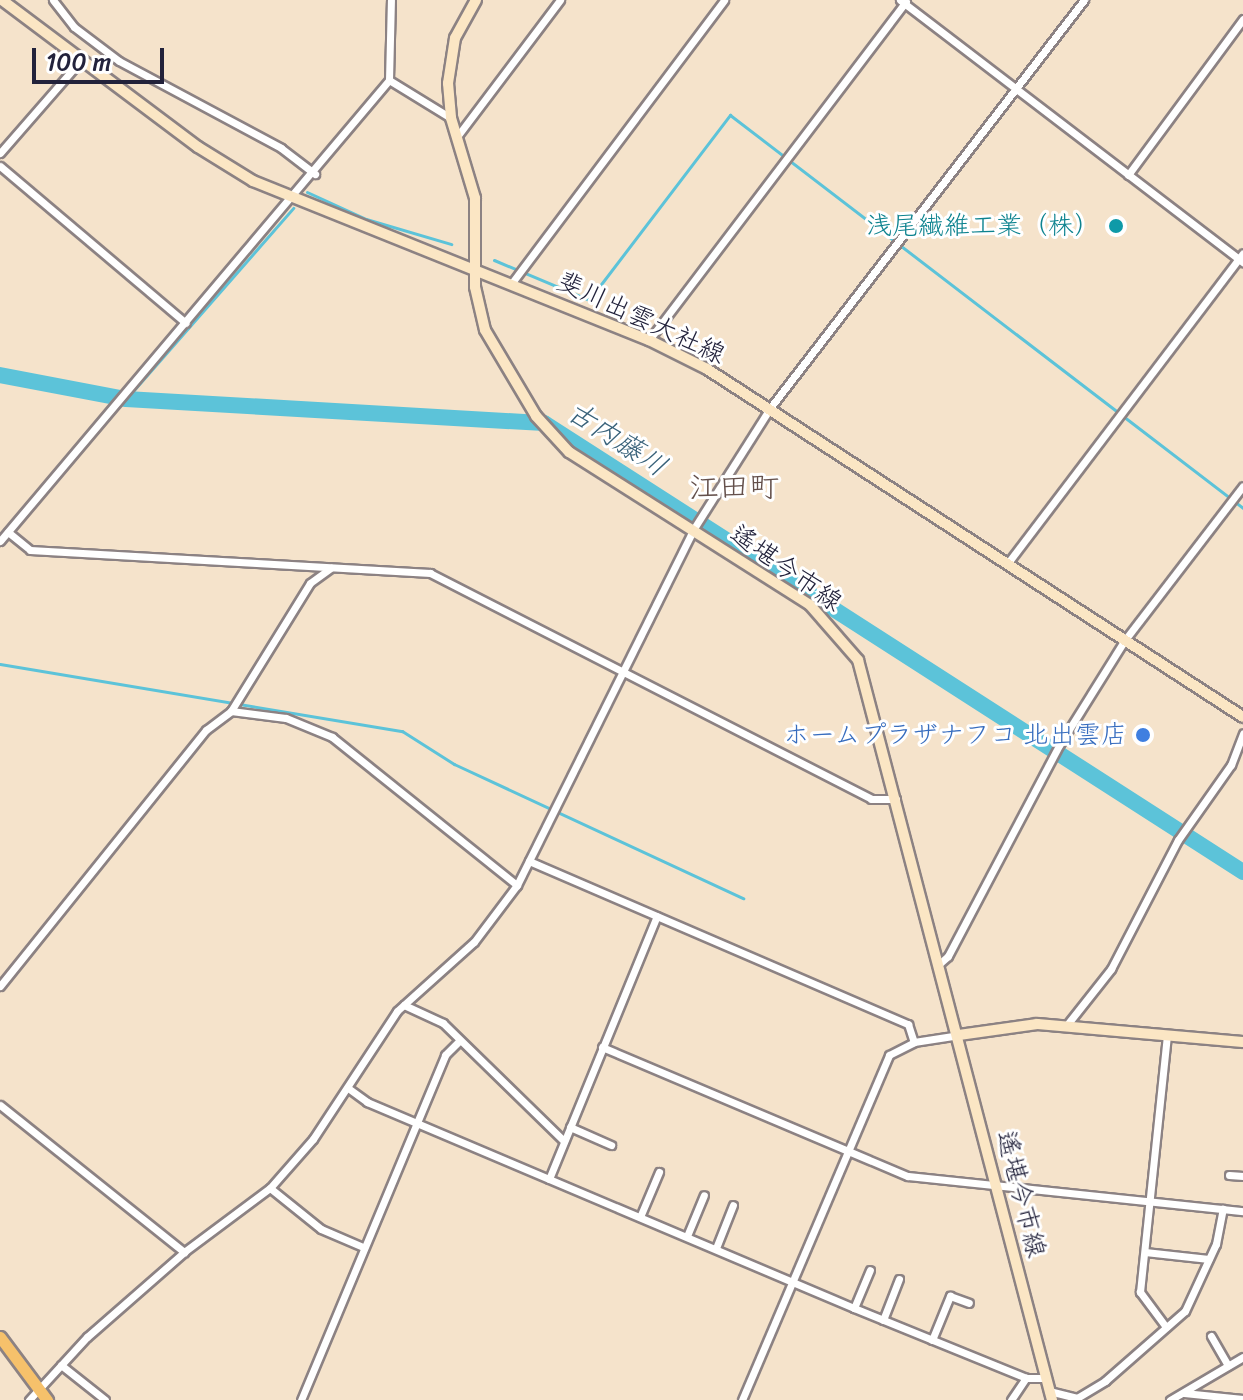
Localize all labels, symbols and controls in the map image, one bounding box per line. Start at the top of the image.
scale bar [36,32,168,82]
text: 100 m [46,41,111,83]
place label: 浅尾繊維工業（株） [866,210,1100,242]
marker: 浅尾繊維工業（株） [1107,217,1125,235]
street label: 斐川出雲大社線 [552,265,730,371]
water label: 古内藤川 [561,394,673,484]
district label: 江田町 [689,469,779,505]
street label: 遙堪今市線 [724,518,848,618]
place label: ホームプラザナフコ 北出雲店 [782,719,1127,751]
marker: ホームプラザナフコ 北出雲店 [1134,726,1152,744]
street label: 遙堪今市線 [990,1127,1052,1261]

